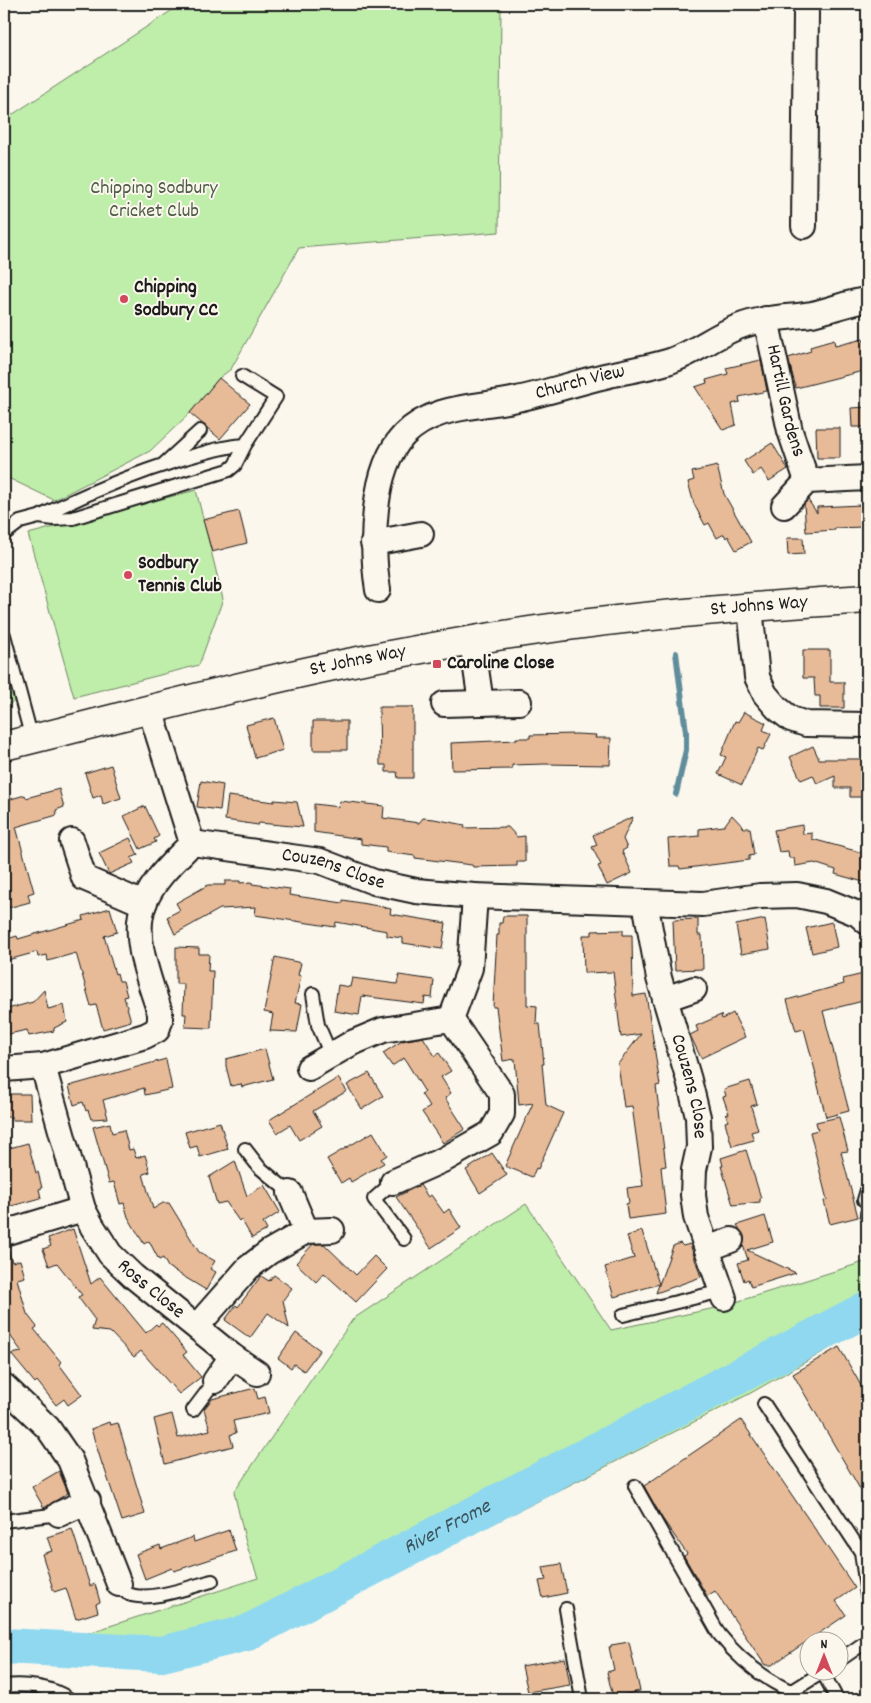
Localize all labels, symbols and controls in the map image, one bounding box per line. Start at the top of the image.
park label: Chipping Sodbury Cricket Club [90,175,219,226]
place label: Chipping Sodbury CC [134,274,218,325]
marker: Chipping Sodbury CC [118,293,130,305]
street label: Hartill Gardens [758,342,812,461]
street label: Church View [533,358,628,408]
place label: Sodbury Tennis Club [138,550,222,601]
marker: Sodbury Tennis Club [122,569,134,581]
street label: St Johns Way [709,589,809,624]
street label: St Johns Way [307,638,409,685]
place label: Caroline Close [447,650,555,678]
marker: Caroline Close [431,658,443,670]
street label: Couzens Close [280,842,387,898]
street label: Couzens Close [662,1031,713,1139]
street label: Ross Close [110,1253,191,1326]
water label: River Frome [399,1492,498,1563]
north arrow [798,1630,848,1680]
text: N [821,1635,828,1655]

